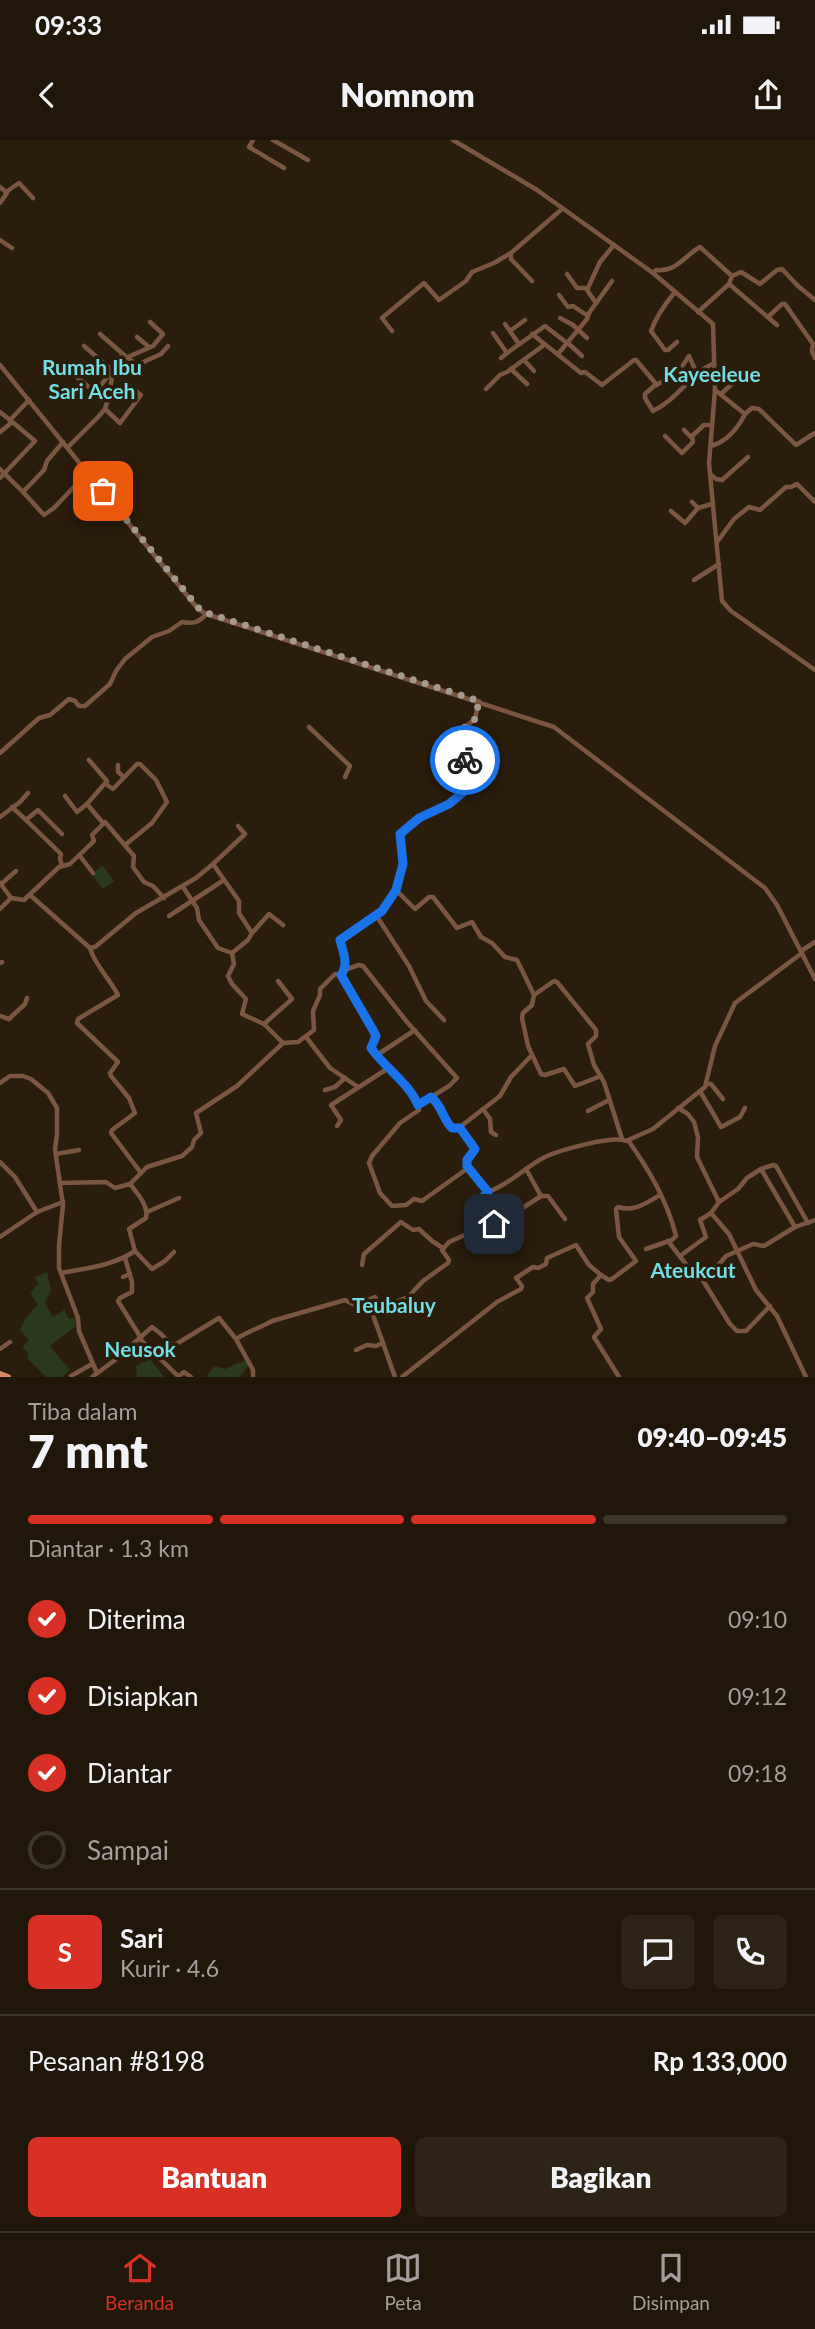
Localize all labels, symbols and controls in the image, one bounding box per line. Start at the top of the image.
text: 09:33 [35,9,102,41]
text: Nomnom [340,75,475,114]
icon: back [28,76,66,114]
icon: share [749,76,787,114]
district label: Rumah Ibu Sari Aceh [42,354,142,403]
district label: Kayeeleue [663,361,761,386]
pin [73,461,133,521]
icon: bag [84,472,122,510]
courier [430,725,500,795]
icon: bike [446,741,484,779]
pin [464,1194,524,1254]
icon: home [475,1205,513,1243]
district label: Ateukcut [649,1257,736,1282]
district label: Teubaluy [352,1292,437,1317]
district label: Neusok [104,1336,176,1361]
text: Tiba dalam [28,1397,137,1425]
text: 09:40–09:45 [637,1421,787,1453]
text: 7 mnt [28,1423,148,1478]
text: Diantar · 1.3 km [28,1534,189,1562]
icon: check [28,1600,66,1638]
text: Diterima [87,1603,186,1635]
text: 09:10 [728,1605,787,1633]
icon: check [28,1677,66,1715]
text: Disiapkan [87,1680,198,1712]
text: 09:12 [728,1682,787,1710]
icon: check [28,1754,66,1792]
text: Diantar [87,1757,172,1789]
text: 09:18 [728,1759,787,1787]
text: Sampai [87,1834,169,1866]
button: chat [621,1915,695,1989]
button: phone [713,1915,787,1989]
text: Sari [120,1922,164,1954]
text: S [58,1936,72,1968]
text: Kurir · 4.6 [120,1954,219,1982]
text: Pesanan #8198 [28,2045,205,2077]
text: Rp 133,000 [653,2045,787,2077]
button: Bantuan [28,2137,401,2217]
button: Bagikan [415,2137,787,2217]
tab: Beranda [105,2249,174,2314]
tab: Peta [384,2249,422,2314]
tab: Disimpan [632,2249,710,2314]

